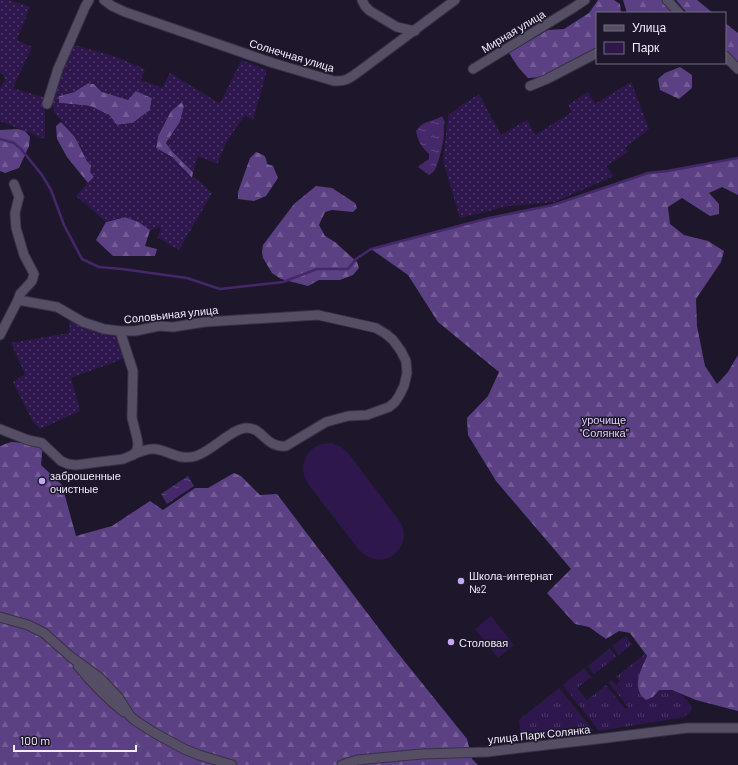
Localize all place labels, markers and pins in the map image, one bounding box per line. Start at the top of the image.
place label: заброшенные очистные [50,469,121,495]
marker: заброшенные очистные [37,476,47,486]
place label: Школа-интернат №2 [469,569,553,595]
marker: Школа-интернат №2 [456,576,466,586]
place label: Столовая [459,636,508,649]
marker: Столовая [446,637,456,647]

